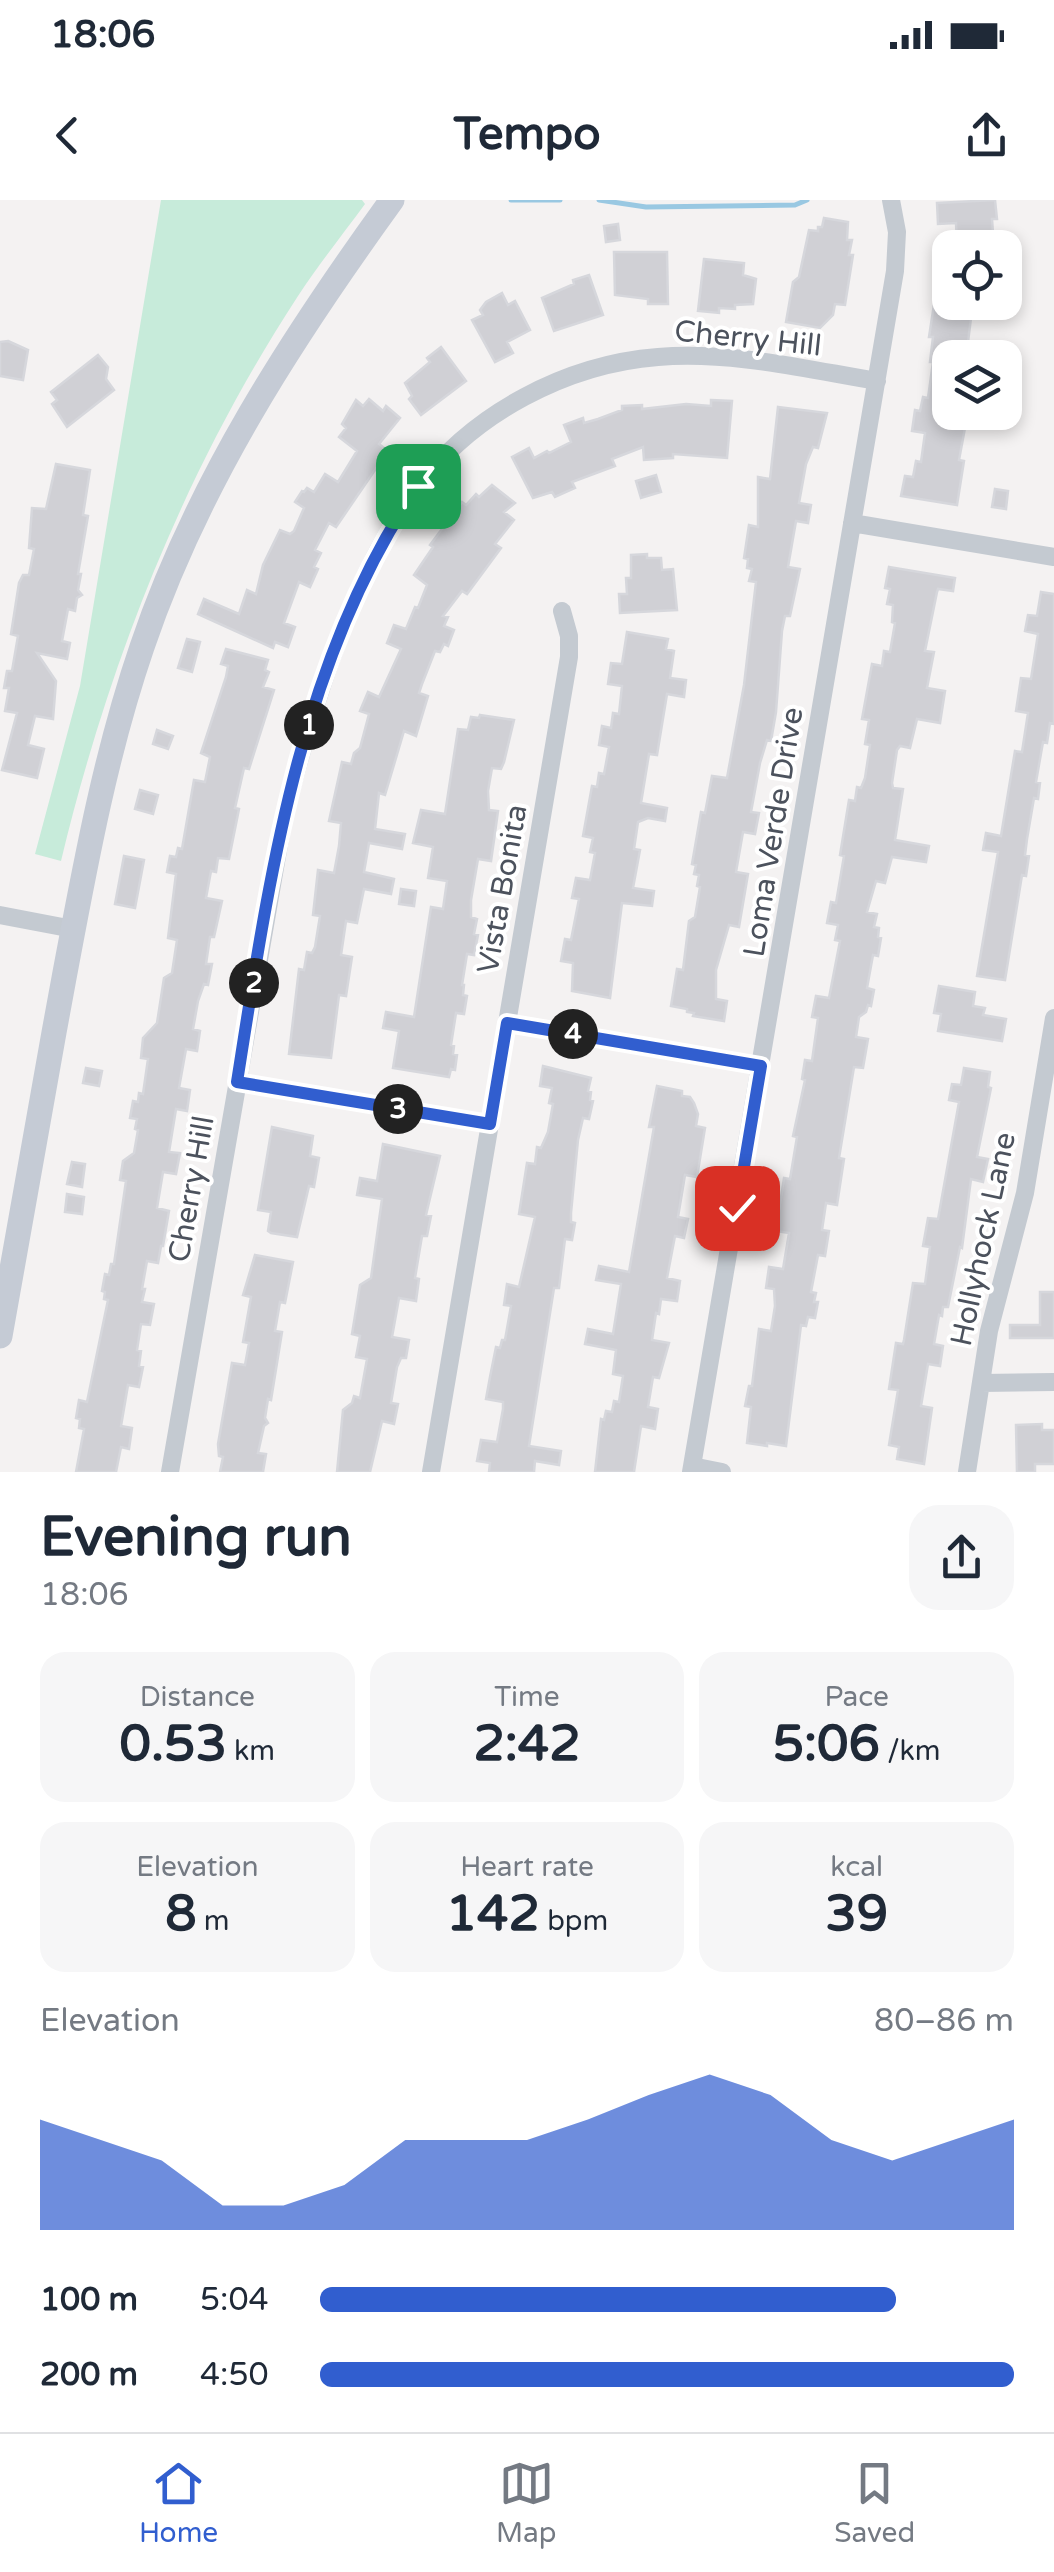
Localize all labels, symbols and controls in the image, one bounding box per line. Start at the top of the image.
text: 18:06 [50,12,155,58]
icon: back [40,108,95,163]
text: Tempo [453,108,601,162]
icon: share [959,108,1014,163]
map controls [932,230,1022,430]
button: locate [932,230,1022,320]
street label: Cherry Hill [673,312,823,365]
button: layers [932,340,1022,430]
pin [376,444,461,529]
icon: arrive [391,459,446,514]
pin: 1 [284,700,334,750]
street label: Loma Verde Drive [735,704,812,960]
text: 1 [300,708,318,742]
street label: Vista Bonita [469,802,536,977]
pin: 2 [229,958,279,1008]
text: 2 [245,966,263,1000]
pin: 4 [548,1009,598,1059]
text: 4 [564,1017,582,1051]
pin: 3 [373,1084,423,1134]
text: 3 [389,1092,407,1126]
street label: Cherry Hill [160,1113,223,1265]
street label: Hollyhock Lane [943,1129,1024,1349]
pin [695,1166,780,1251]
icon: check [710,1181,765,1236]
text: Evening run [40,1505,352,1571]
button: share [909,1505,1014,1610]
text: 18:06 [40,1576,129,1614]
text: Distance [140,1680,255,1714]
text: Time [494,1680,560,1714]
text: Pace [824,1680,889,1714]
text: 0.53 [120,1714,227,1774]
text: 2:42 [473,1714,581,1774]
text: 5:06 [773,1714,880,1774]
text: km [227,1734,275,1768]
text: /km [880,1734,941,1768]
text: Elevation [136,1850,259,1884]
text: Heart rate [460,1850,594,1884]
text: kcal [830,1850,883,1884]
text: 8 [165,1884,197,1944]
text: 142 [446,1884,540,1944]
text: 39 [825,1884,888,1944]
text: m [197,1904,230,1938]
text: bpm [540,1904,608,1938]
text: Elevation [40,2002,180,2040]
text: 80–86 m [874,2002,1014,2040]
text: 100 m [40,2281,138,2319]
text: 5:04 [200,2281,269,2319]
text: 200 m [40,2356,138,2394]
text: 4:50 [200,2356,269,2394]
tab: Home [139,2456,218,2550]
tab: Map [496,2456,556,2550]
tab: Saved [834,2456,915,2550]

